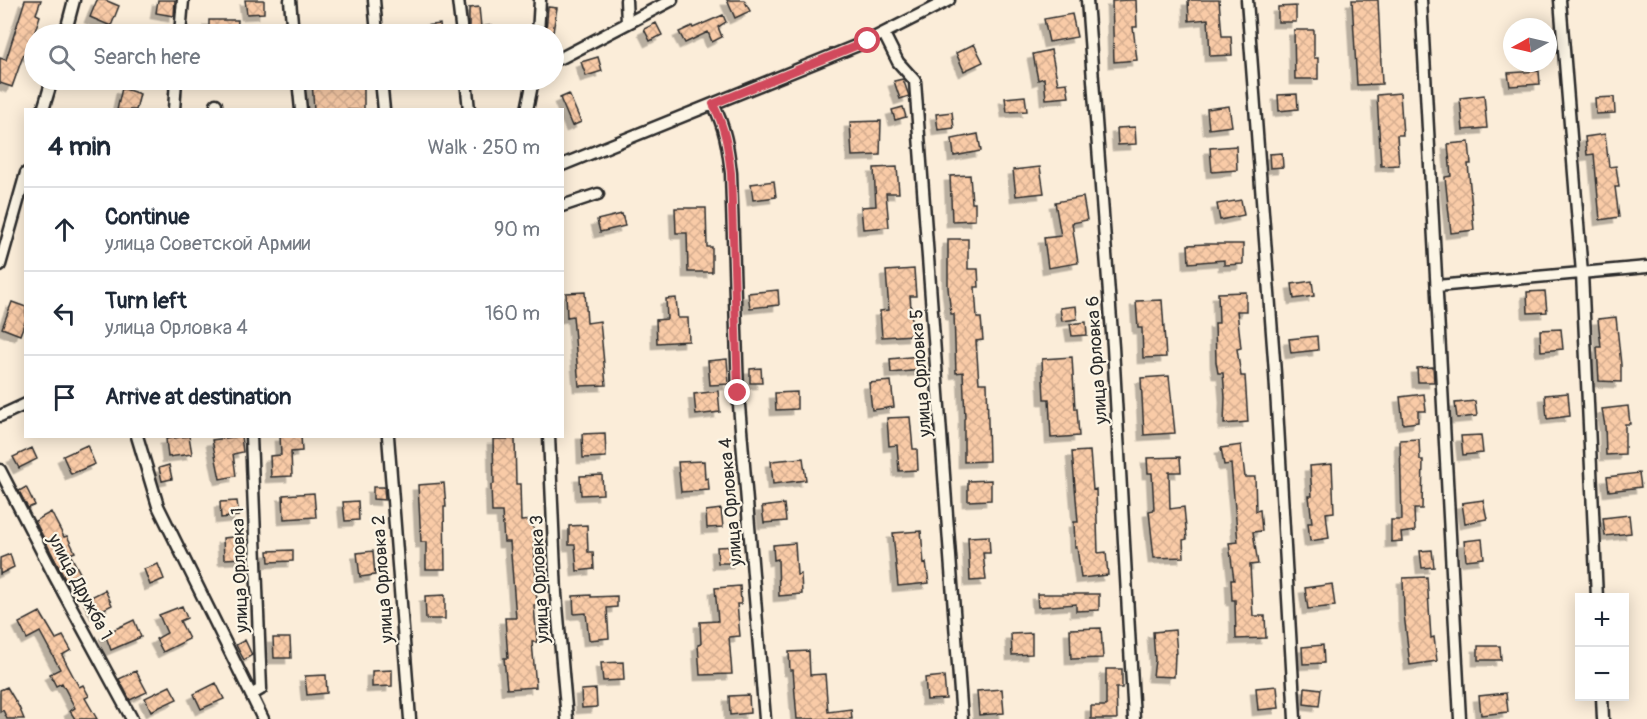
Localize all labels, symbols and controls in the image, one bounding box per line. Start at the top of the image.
north arrow [1503,18,1557,72]
search box [24,24,564,90]
route start [854,27,880,53]
icon: search [45,41,78,74]
text: Search here [93,43,200,71]
text: 4 min [48,131,111,163]
text: Walk · 250 m [428,135,540,160]
text: Continue [105,203,189,231]
icon: ahead [48,213,81,246]
text: 90 m [494,217,540,242]
text: улица Советской Армии [105,231,311,256]
text: Turn left [105,287,187,315]
street label: улица Орловка 6 [1081,295,1113,426]
icon: left [48,297,81,330]
text: 160 m [485,301,540,326]
street label: улица Орловка 5 [905,308,937,439]
text: улица Орловка 4 [105,315,248,340]
route end [724,379,750,405]
icon: arrive [48,381,81,414]
text: Arrive at destination [105,383,291,411]
street label: улица Орловка 4 [714,436,748,568]
street label: улица Орловка 1 [226,507,254,634]
street label: улица Орловка 2 [367,514,399,645]
street label: улица Орловка 3 [525,514,555,645]
street label: улица Дружба 1 [42,529,118,644]
map controls [1575,593,1629,701]
button: + [1575,593,1629,647]
button: − [1575,647,1629,701]

